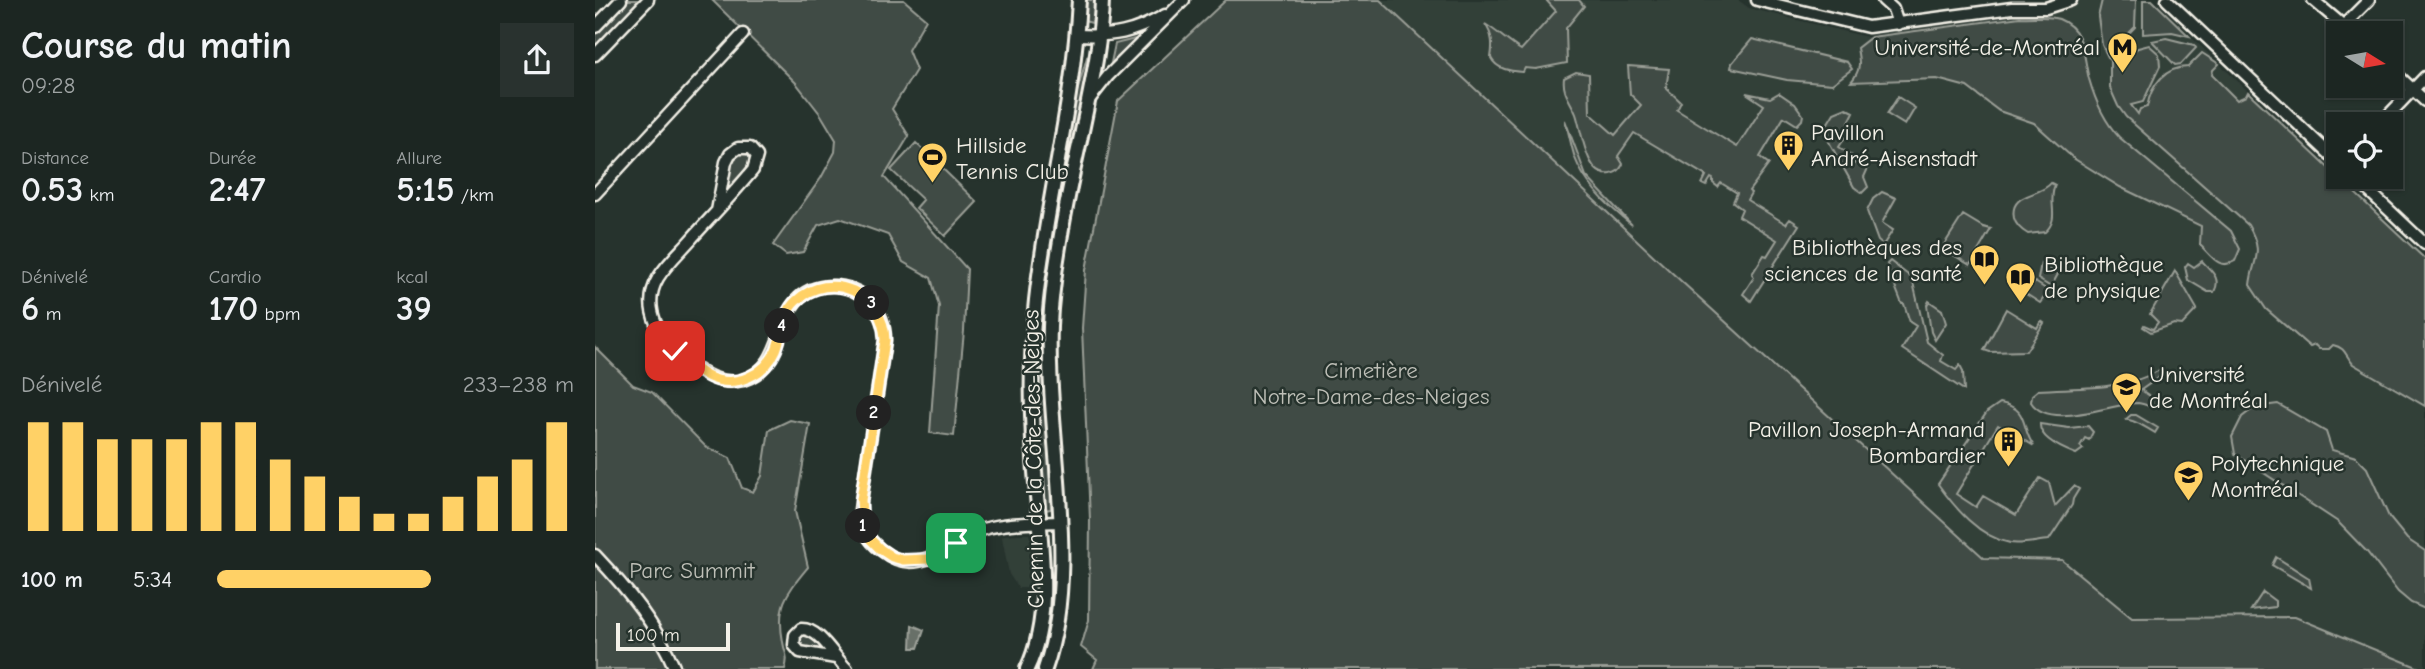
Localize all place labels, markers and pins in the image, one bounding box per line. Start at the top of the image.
metro station icon: Université-de-Montréal [2106,30,2140,74]
place label: Université-de-Montréal [1874,34,2100,61]
place label: Pavillon André-Aisenstadt [1811,119,1978,172]
building icon: Pavillon André-Aisenstadt [1771,128,1805,172]
place label: Hillside Tennis Club [956,132,1069,185]
sports icon: Hillside Tennis Club [916,141,950,185]
place label: Bibliothèques des sciences de la santé [1765,234,1962,287]
library icon: Bibliothèques des sciences de la santé [1968,243,2002,287]
place label: Bibliothèque de physique [2044,251,2164,304]
library icon: Bibliothèque de physique [2004,260,2038,304]
pin: 3 [855,286,889,320]
pin: 4 [765,308,799,344]
pin [645,321,705,381]
place label: Université de Montréal [2149,361,2268,414]
school or university icon: Université de Montréal [2109,370,2143,414]
pin: 2 [857,396,891,430]
place label: Pavillon Joseph-Armand Bombardier [1748,416,1986,469]
building icon: Pavillon Joseph-Armand Bombardier [1991,425,2025,469]
place label: Polytechnique Montréal [2211,450,2344,503]
school or university icon: Polytechnique Montréal [2171,459,2205,503]
pin: 1 [845,508,881,544]
pin [926,513,986,573]

